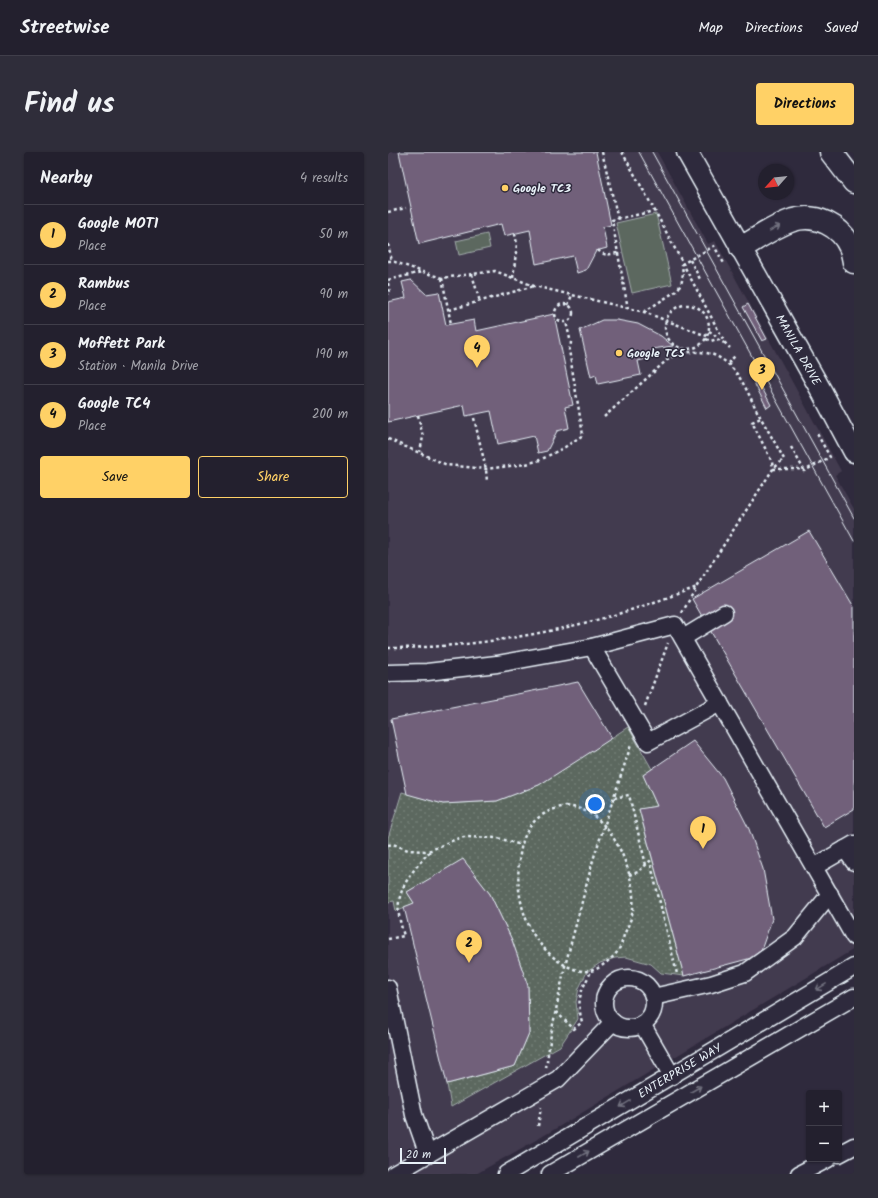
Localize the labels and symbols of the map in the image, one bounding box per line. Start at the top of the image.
north arrow [758,164,794,200]
place label: Google TC3 [513,179,571,198]
marker: Google TC3 [500,183,510,193]
one-way arrow [769,224,781,231]
street label: MANILA DRIVE [770,311,826,390]
pin: 4 [464,335,490,368]
place label: Google TC5 [627,344,685,363]
marker: Google TC5 [614,348,624,358]
pin: 3 [749,357,775,390]
your location [585,794,605,814]
pin: 1 [690,816,716,849]
pin: 2 [456,930,482,963]
one-way arrow [815,984,827,992]
street label: ENTERPRISE WAY [634,1038,726,1104]
one-way arrow [690,1084,702,1092]
one-way arrow [619,1100,631,1108]
scale bar [400,1146,446,1165]
one-way arrow [578,1150,590,1158]

